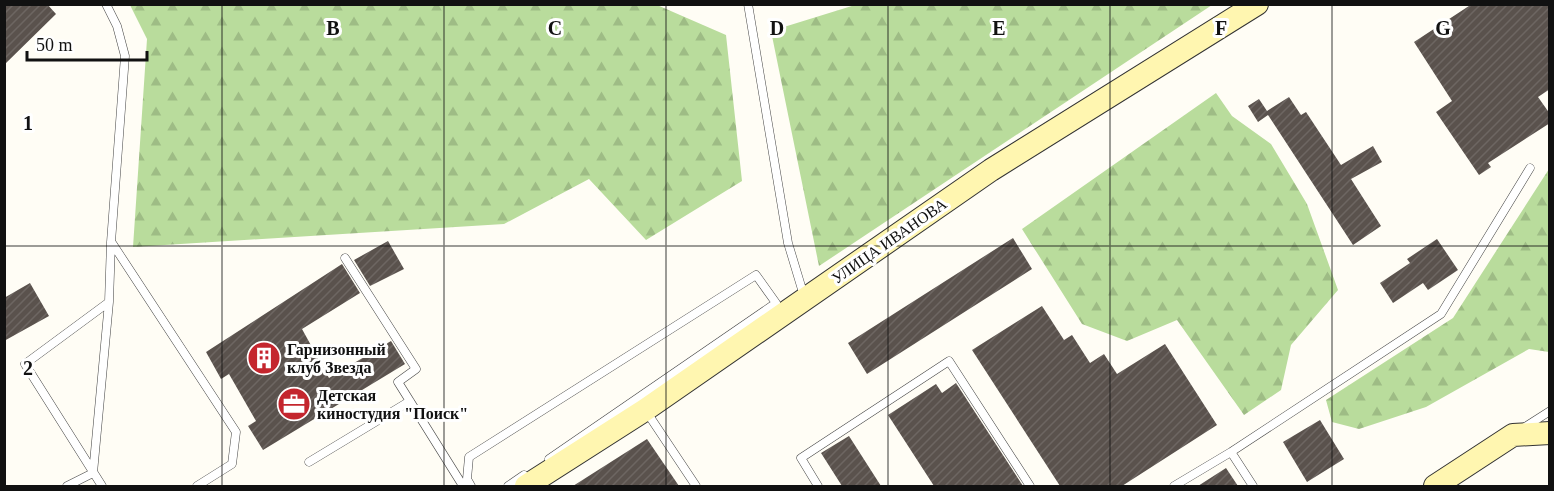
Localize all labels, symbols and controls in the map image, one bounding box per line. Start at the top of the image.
text: B [326,17,340,39]
text: C [548,17,562,39]
text: D [770,17,784,39]
text: E [992,17,1006,39]
text: F [1215,17,1227,39]
text: G [1435,17,1451,39]
scale bar [27,24,147,62]
text: 50 m [36,35,73,55]
text: 1 [23,112,33,134]
street label: УЛИЦА ИВАНОВА [828,195,951,288]
building icon: Гарнизонный клуб Звезда [246,340,282,376]
place label: Гарнизонный клуб Звезда [287,341,386,377]
text: 2 [23,357,33,379]
office icon: Детская киностудия "Поиск" [276,386,312,422]
place label: Детская киностудия "Поиск" [317,387,468,423]

